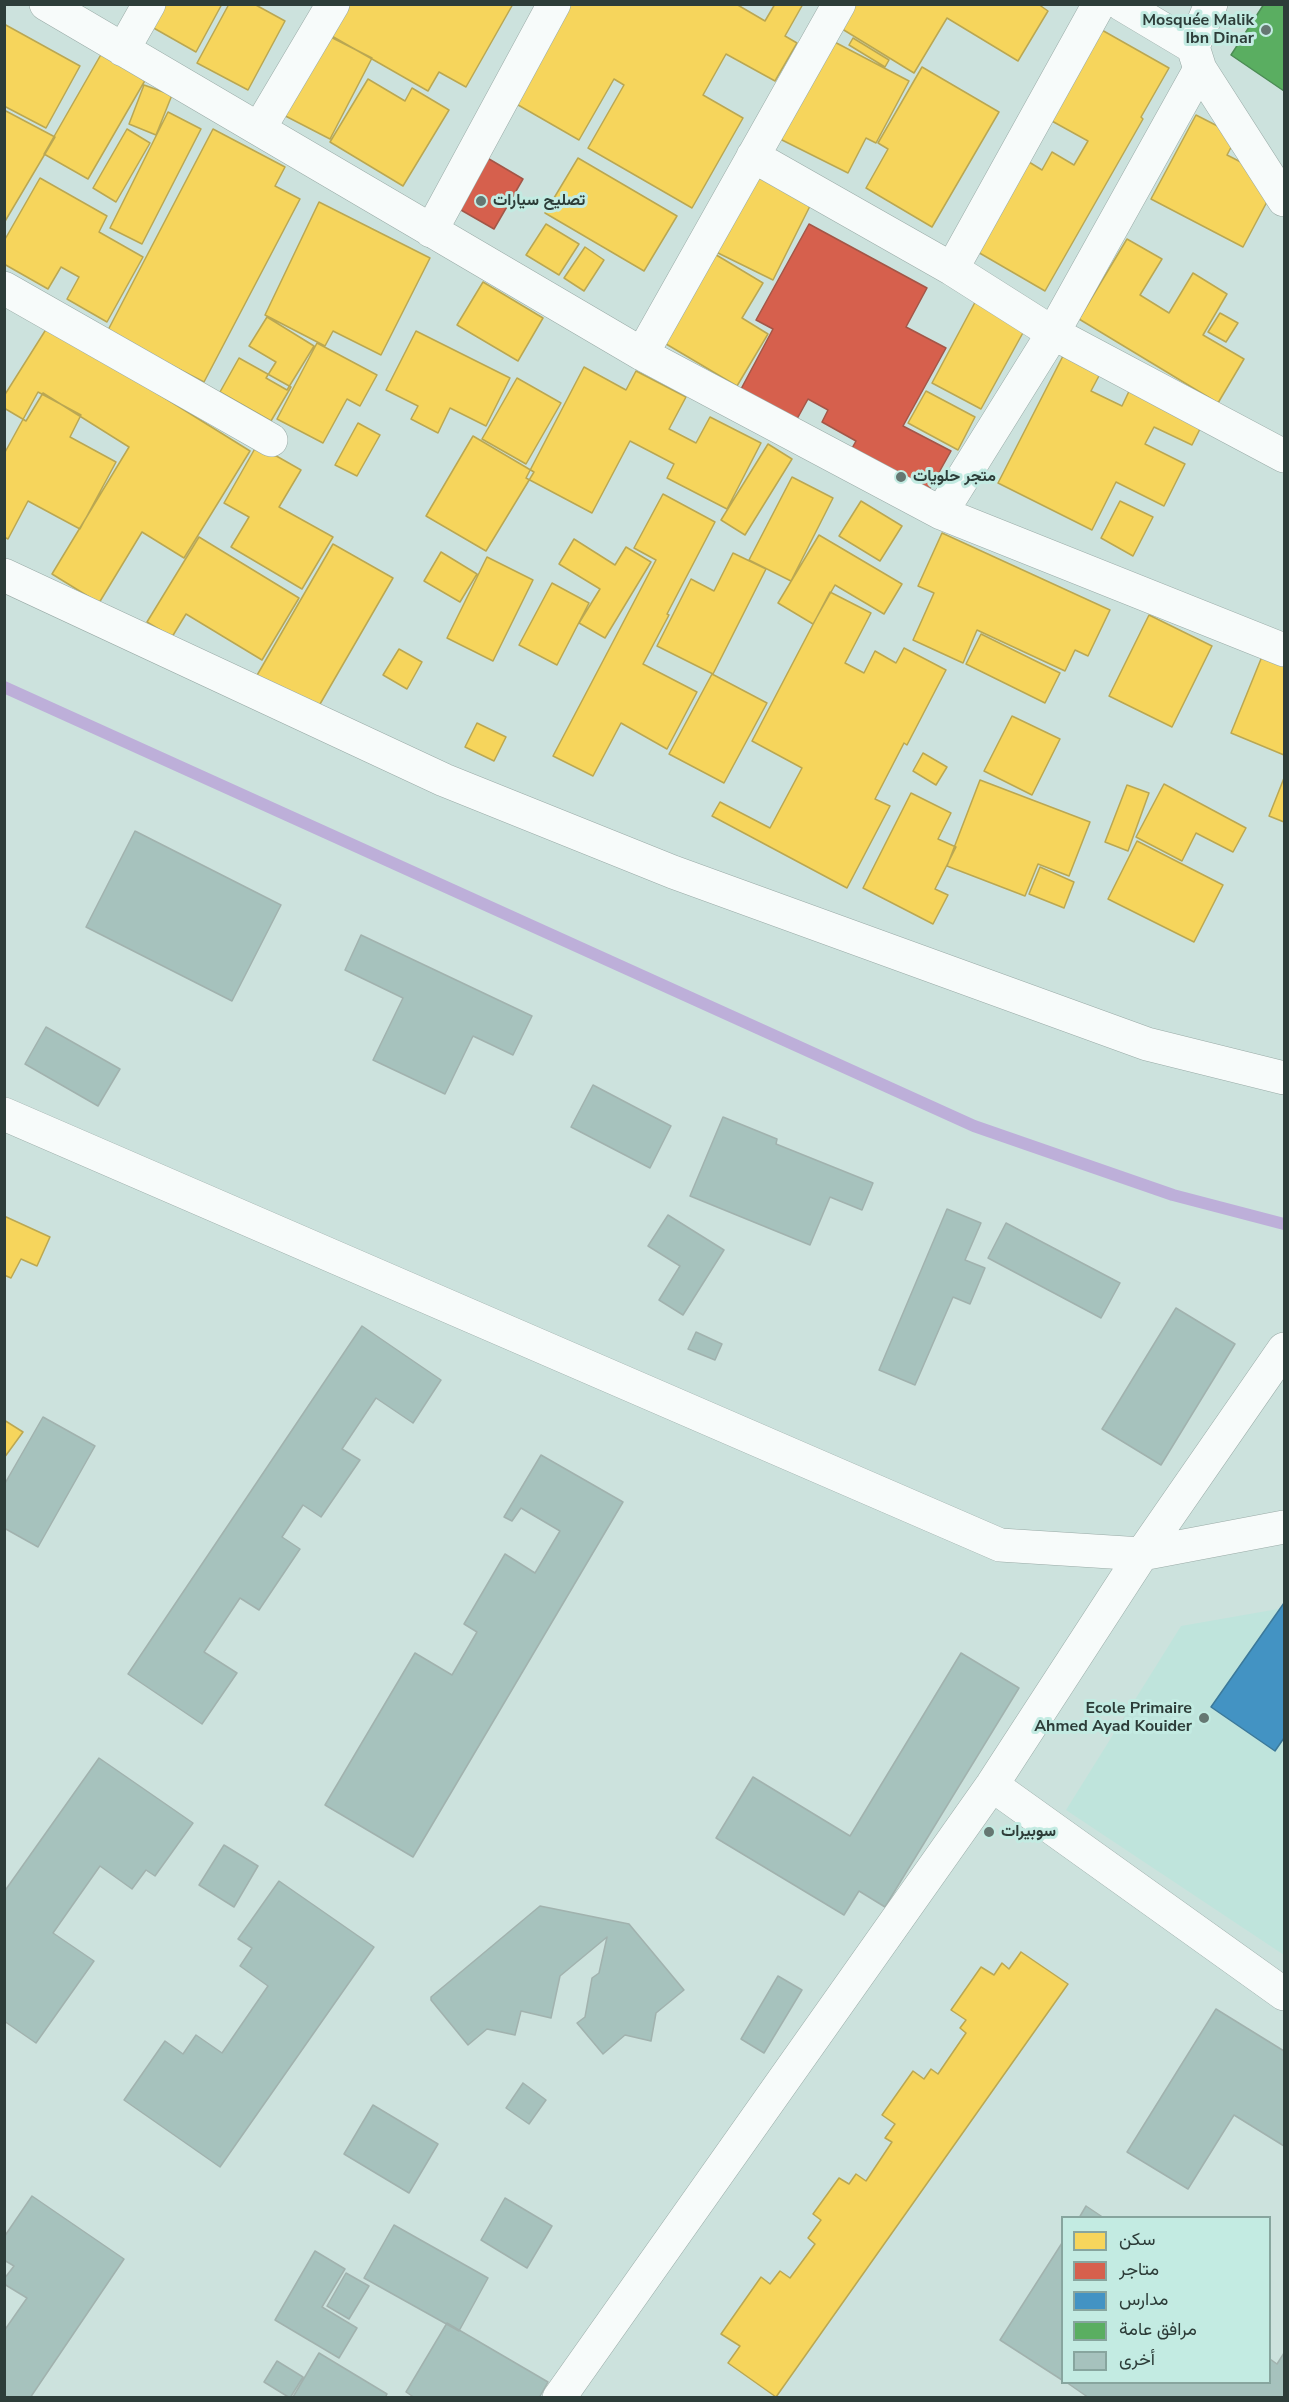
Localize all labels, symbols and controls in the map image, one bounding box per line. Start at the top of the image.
place label: Mosquée Malik Ibn Dinar [1142,11,1254,49]
marker: Mosquée Malik Ibn Dinar [1259,23,1273,37]
place label: تصليح سيارات [493,191,585,211]
marker: تصليح سيارات [474,194,488,208]
place label: متجر حلويات [913,467,996,487]
marker: متجر حلويات [894,470,908,484]
place label: Ecole Primaire Ahmed Ayad Kouider [1034,1699,1192,1737]
marker: Ecole Primaire Ahmed Ayad Kouider [1197,1711,1211,1725]
place label: سوبيرات [1001,1822,1056,1842]
marker: سوبيرات [982,1825,996,1839]
legend [1061,2216,1271,2384]
text: سكن [1119,2227,1155,2251]
text: متاجر [1119,2257,1159,2281]
text: مدارس [1119,2287,1168,2311]
text: مرافق عامة [1119,2317,1197,2341]
text: أخرى [1119,2347,1155,2371]

